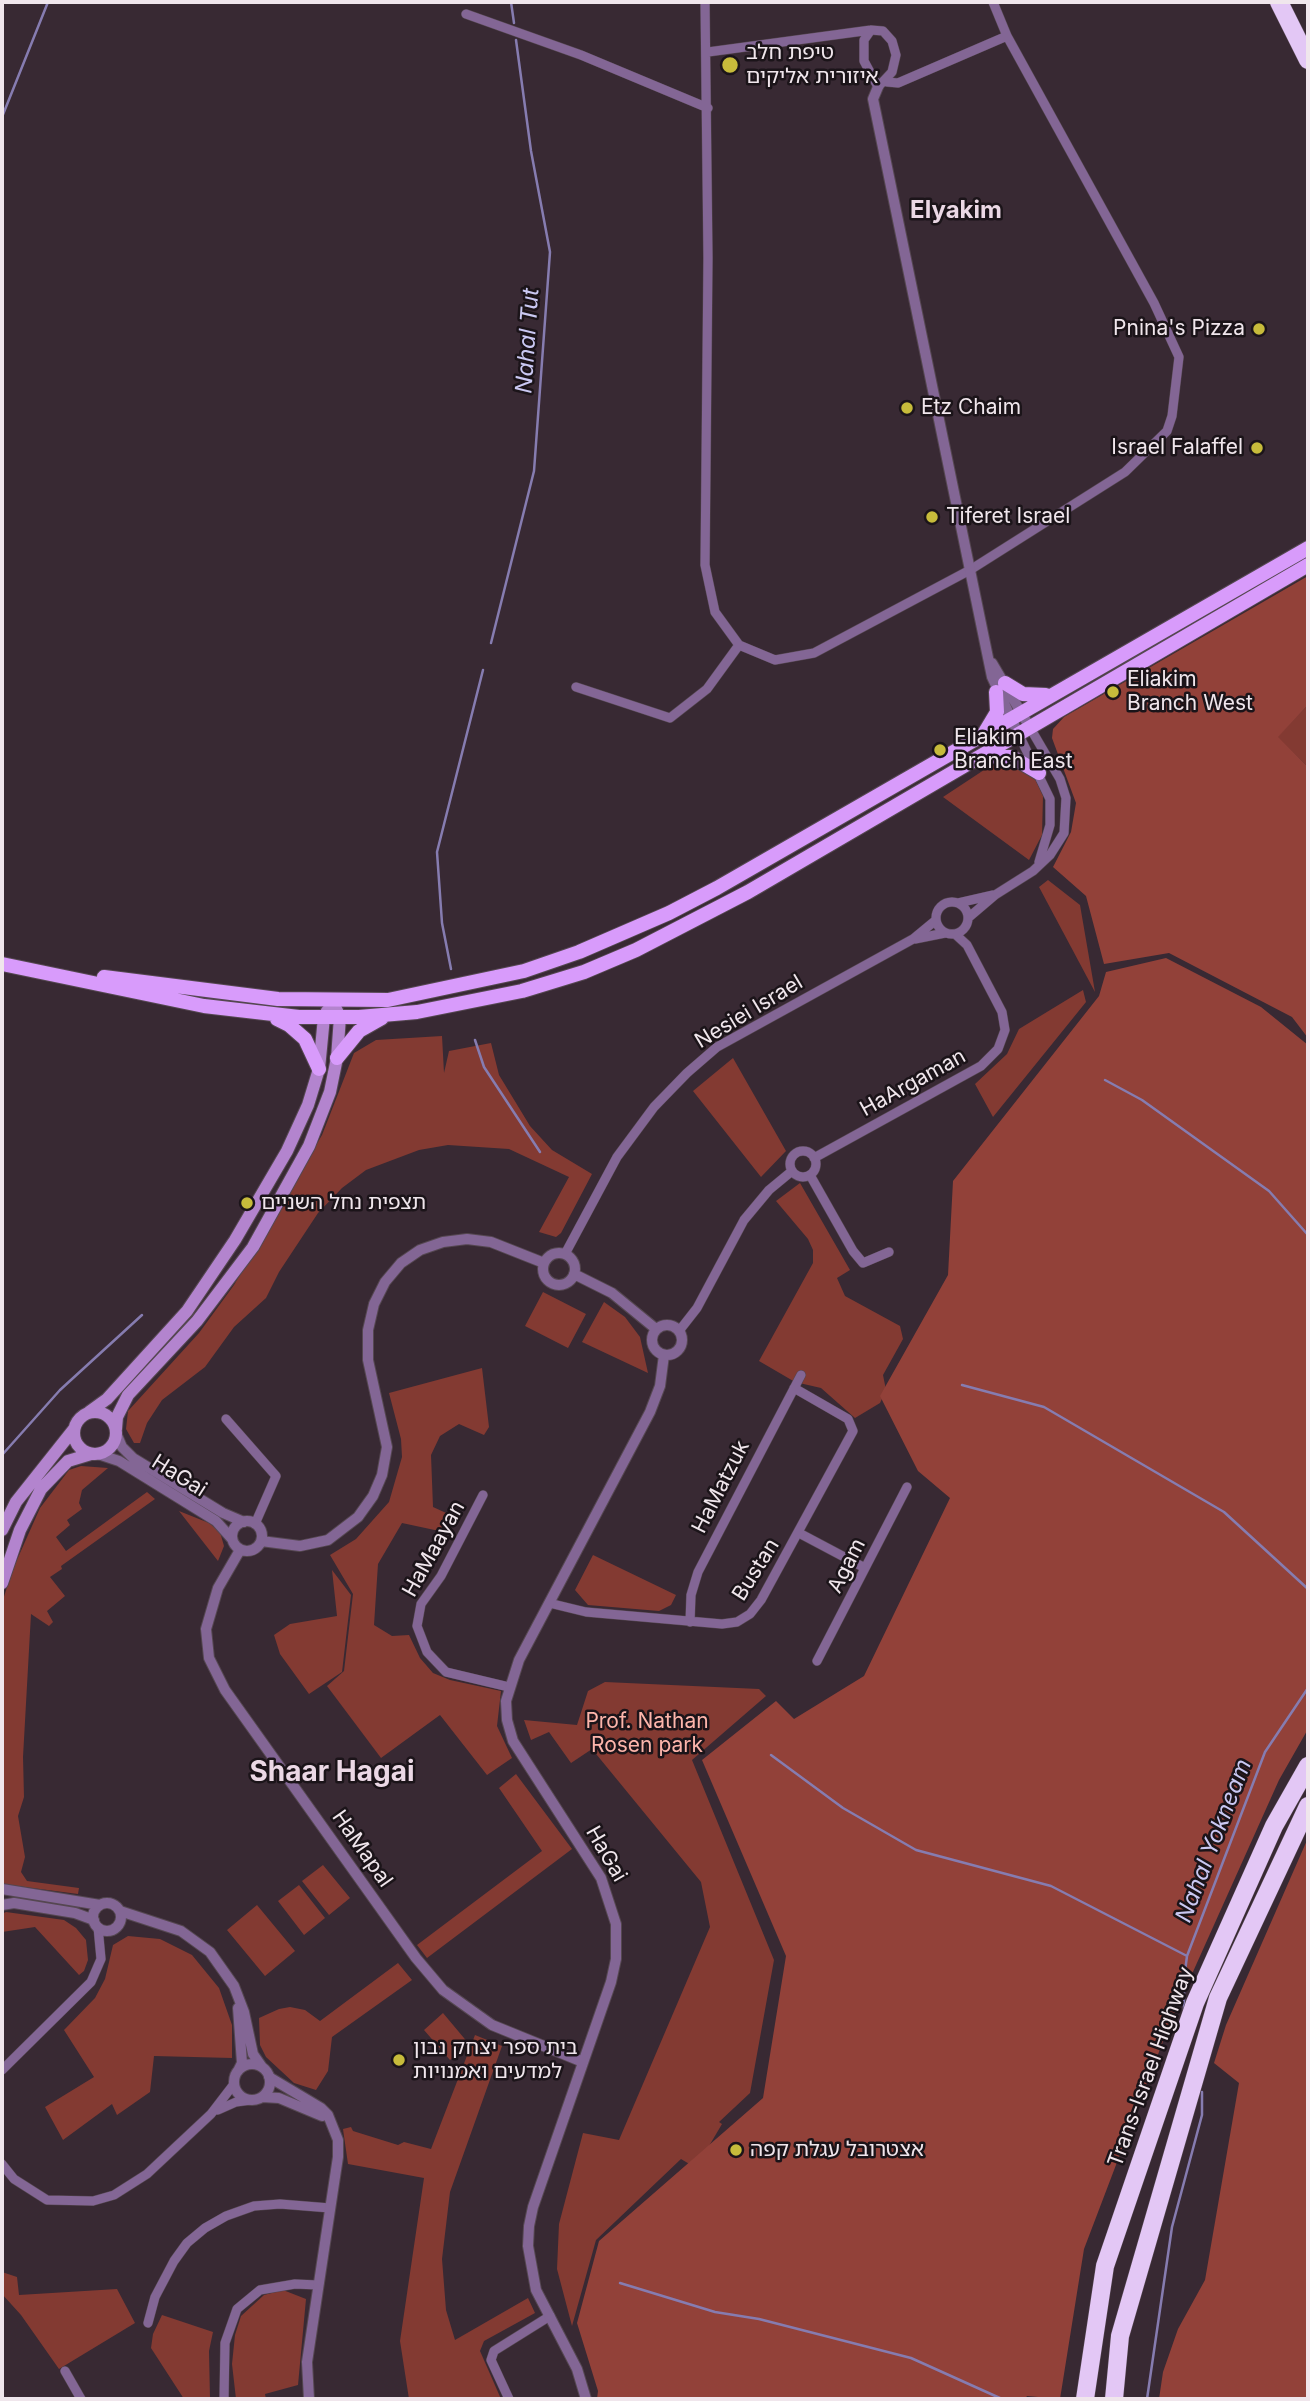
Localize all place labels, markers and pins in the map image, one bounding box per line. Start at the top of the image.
place label: טיפת חלב איזורית אליקים [746,40,879,90]
marker: טיפת חלב איזורית אליקים [720,55,740,75]
place label: Pnina's Pizza [1113,316,1245,342]
marker: Pnina's Pizza [1251,321,1267,337]
place label: Etz Chaim [921,395,1021,421]
marker: Etz Chaim [899,400,915,416]
place label: Israel Falaffel [1111,435,1243,461]
marker: Israel Falaffel [1249,440,1265,456]
place label: Tiferet Israel [946,504,1070,530]
marker: Tiferet Israel [924,509,940,525]
place label: Eliakim Branch West [1127,667,1253,717]
marker: Eliakim Branch West [1105,684,1121,700]
place label: Eliakim Branch East [954,725,1073,775]
marker: Eliakim Branch East [932,742,948,758]
place label: תצפית נחל השניים [261,1190,426,1216]
marker: תצפית נחל השניים [239,1195,255,1211]
place label: בית ספר יצחק נבון למדעים ואמנויות [413,2035,578,2085]
marker: בית ספר יצחק נבון למדעים ואמנויות [391,2052,407,2068]
place label: אצטרובל עגלת קפה [750,2137,924,2163]
marker: אצטרובל עגלת קפה [728,2142,744,2158]

